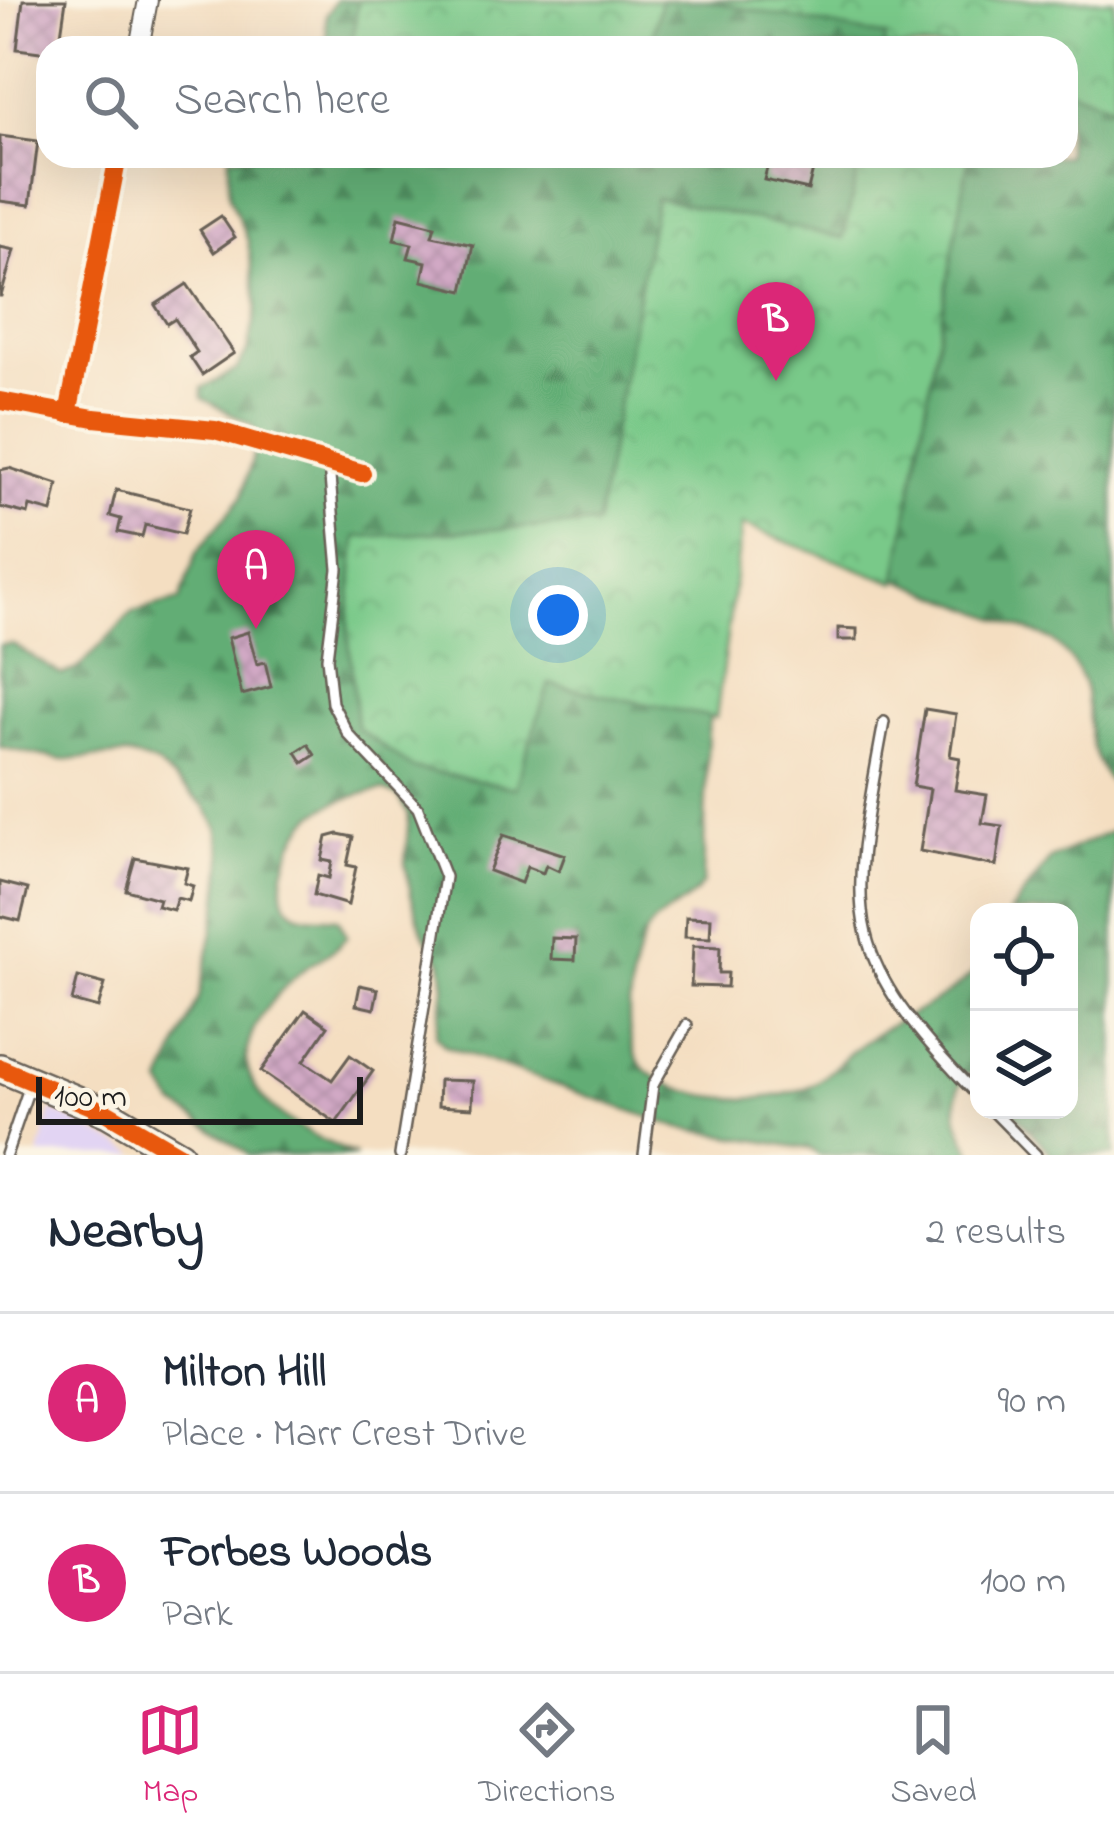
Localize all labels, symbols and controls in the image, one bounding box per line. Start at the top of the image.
search box [36,36,1078,168]
icon: search [78,69,144,135]
text: Search here [174,69,390,135]
pin: B [737,282,815,381]
pin: A [217,530,295,629]
your location [528,585,588,645]
map controls [970,903,1078,1119]
button: locate [970,903,1078,1011]
button: layers [970,1011,1078,1119]
scale bar [36,1071,363,1124]
text: 100 m [54,1074,127,1122]
text: Nearby [48,1196,204,1271]
text: 2 results [926,1205,1066,1262]
text: Milton Hill [162,1341,326,1407]
text: A [75,1374,99,1431]
text: 90 m [997,1374,1066,1431]
text: Place · Marr Crest Drive [162,1407,526,1464]
text: Forbes Woods [162,1521,432,1587]
text: B [74,1554,100,1611]
text: 100 m [980,1554,1066,1611]
text: Park [162,1587,232,1644]
tab: Map [137,1697,203,1817]
tab: Directions [478,1697,616,1817]
tab: Saved [890,1697,977,1817]

